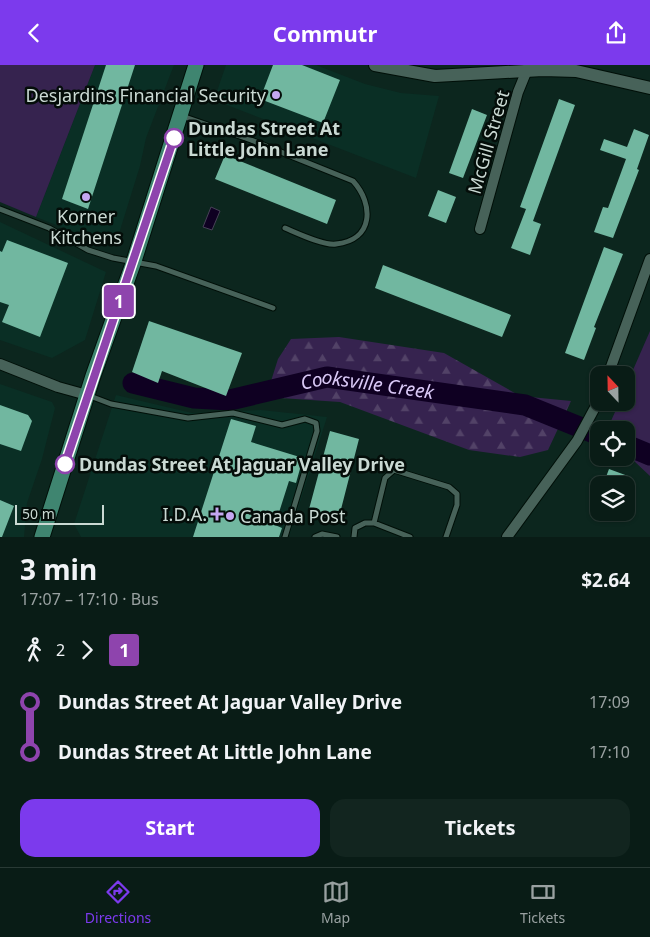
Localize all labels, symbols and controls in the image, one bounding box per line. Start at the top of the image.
text: Commutr [273,18,377,48]
icon: back [20,19,48,47]
icon: share [602,19,630,47]
place label: Desjardins Financial Security [26,83,267,107]
street label: McGill Street [462,87,514,197]
marker: Desjardins Financial Security [270,89,282,101]
place label: Dundas Street At Little John Lane [188,116,340,161]
marker: Dundas Street At Little John Lane [164,128,184,148]
marker: Korner Kitchens [80,191,92,203]
place label: Korner Kitchens [50,204,122,249]
line badge: 1 [103,285,135,317]
text: 1 [114,289,124,313]
water label: Cooksville Creek [298,363,436,405]
north arrow [590,366,635,411]
map controls [590,366,635,521]
button: locate [590,421,635,466]
place label: Dundas Street At Jaguar Valley Drive [79,452,405,476]
marker: Dundas Street At Jaguar Valley Drive [55,454,75,474]
button: layers [590,476,635,521]
scale bar [15,502,104,525]
place label: I.D.A. [163,502,207,526]
text: 50 m [22,504,55,523]
place label: Canada Post [240,504,346,528]
marker: I.D.A. [211,508,223,520]
marker: Canada Post [224,510,236,522]
text: 3 min [20,550,97,588]
text: $2.64 [581,567,630,593]
text: 17:07 – 17:10 · Bus [20,588,159,610]
icon: walk [20,636,48,664]
icon: forward [73,636,101,664]
text: 1 [119,638,129,662]
text: 2 [56,639,65,661]
text: Dundas Street At Jaguar Valley Drive [58,689,402,715]
text: 17:09 [589,691,630,713]
text: Dundas Street At Little John Lane [58,739,372,765]
text: 17:10 [589,741,630,763]
button: Start [20,799,320,857]
button: Tickets [330,799,630,857]
tab: Directions [85,878,151,927]
tab: Map [321,878,350,927]
tab: Tickets [520,878,565,927]

